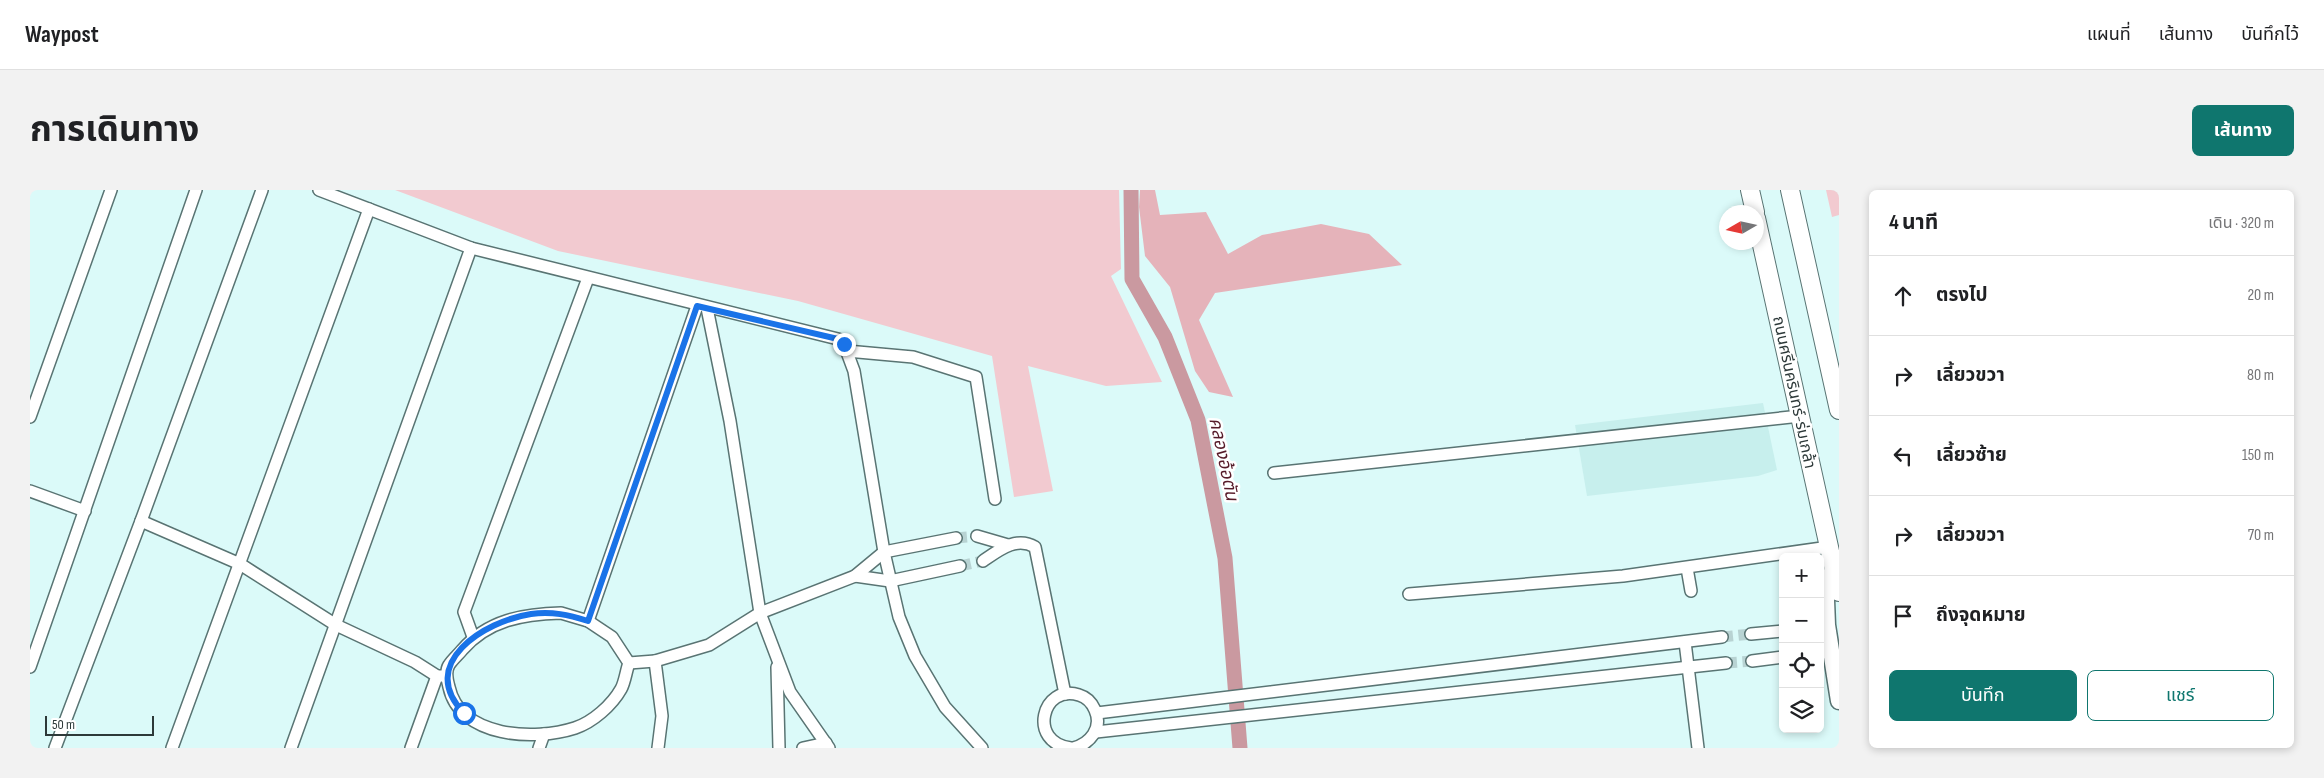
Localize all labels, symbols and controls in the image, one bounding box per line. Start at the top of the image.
text: Waypost [25,20,99,49]
text: แผนที่ [2087,24,2131,45]
text: เส้นทาง [2159,24,2213,45]
text: บันทึกไว้ [2241,24,2299,45]
button: เส้นทาง [2192,105,2294,156]
text: การเดินทาง [30,109,199,152]
north arrow [1719,205,1764,250]
text: 4 นาที [1889,210,1938,235]
text: เดิน · 320 m [2208,214,2274,233]
icon: ahead [1889,282,1917,310]
text: ตรงไป [1936,284,1988,307]
text: 20 m [2247,286,2274,305]
street label: ถนนศรีนครินทร์-ร่มเกล้า [1768,314,1819,470]
route end [833,333,856,356]
icon: right [1889,362,1917,390]
text: เลี้ยวขวา [1936,364,2005,387]
text: 80 m [2247,366,2274,385]
water label: คลองอ้อตัน [1204,416,1243,504]
icon: left [1889,442,1917,470]
text: เลี้ยวซ้าย [1936,444,2007,467]
text: 150 m [2242,446,2274,465]
icon: right [1889,522,1917,550]
text: เลี้ยวขวา [1936,524,2005,547]
text: 70 m [2248,526,2274,545]
map controls [1779,553,1824,733]
button: + [1779,553,1824,598]
button: − [1779,598,1824,643]
icon: arrive [1889,602,1917,630]
text: ถึงจุดหมาย [1936,604,2026,627]
button: locate [1779,643,1824,688]
button: บันทึก [1889,670,2077,721]
button: แชร์ [2087,670,2274,721]
button: layers [1779,688,1824,733]
route start [453,702,476,725]
scale bar [45,713,154,736]
text: 50 m [52,716,75,733]

